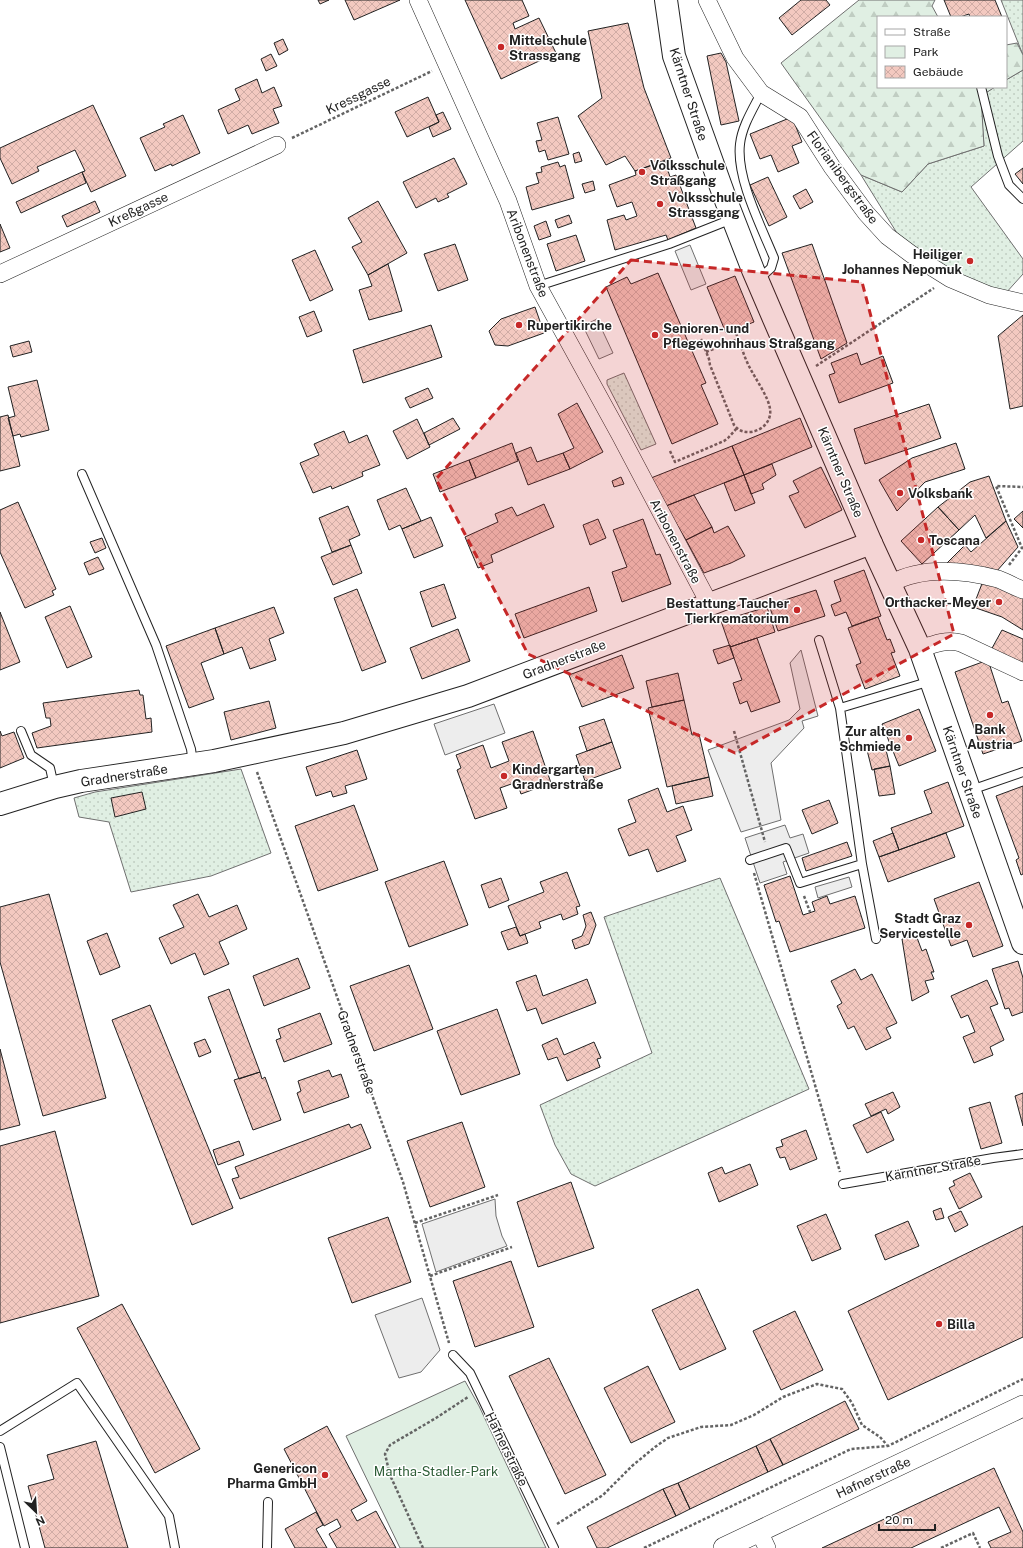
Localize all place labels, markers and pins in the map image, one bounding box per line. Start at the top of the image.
place label: Mittelschule Strassgang [509,33,587,63]
marker: Mittelschule Strassgang [496,42,506,52]
place label: Volksschule Straßgang [650,158,725,188]
marker: Volksschule Straßgang [637,167,647,177]
place label: Volksschule Strassgang [668,190,743,220]
marker: Volksschule Strassgang [655,199,665,209]
place label: Heiliger Johannes Nepomuk [842,247,963,277]
marker: Heiliger Johannes Nepomuk [965,256,975,266]
place label: Rupertikirche [527,318,612,333]
marker: Rupertikirche [514,320,524,330]
place label: Senioren- und Pflegewohnhaus Straßgang [663,321,835,351]
marker: Senioren- und Pflegewohnhaus Straßgang [650,330,660,340]
place label: Volksbank [908,486,973,501]
marker: Volksbank [895,488,905,498]
place label: Toscana [929,533,980,548]
marker: Toscana [916,535,926,545]
place label: Orthacker-Meyer [885,595,992,610]
place label: Bestattung Taucher Tierkrematorium [666,596,790,626]
marker: Orthacker-Meyer [994,597,1004,607]
marker: Bestattung Taucher Tierkrematorium [792,605,802,615]
marker: Bank Austria [985,710,995,720]
place label: Bank Austria [967,722,1013,752]
place label: Zur alten Schmiede [839,724,901,754]
marker: Zur alten Schmiede [904,733,914,743]
place label: Kindergarten Gradnerstraße [512,762,603,792]
marker: Kindergarten Gradnerstraße [499,771,509,781]
place label: Stadt Graz Servicestelle [879,911,962,941]
marker: Stadt Graz Servicestelle [964,920,974,930]
place label: Billa [947,1317,975,1332]
marker: Billa [934,1319,944,1329]
place label: Genericon Pharma GmbH [227,1461,317,1491]
marker: Genericon Pharma GmbH [320,1470,330,1480]

